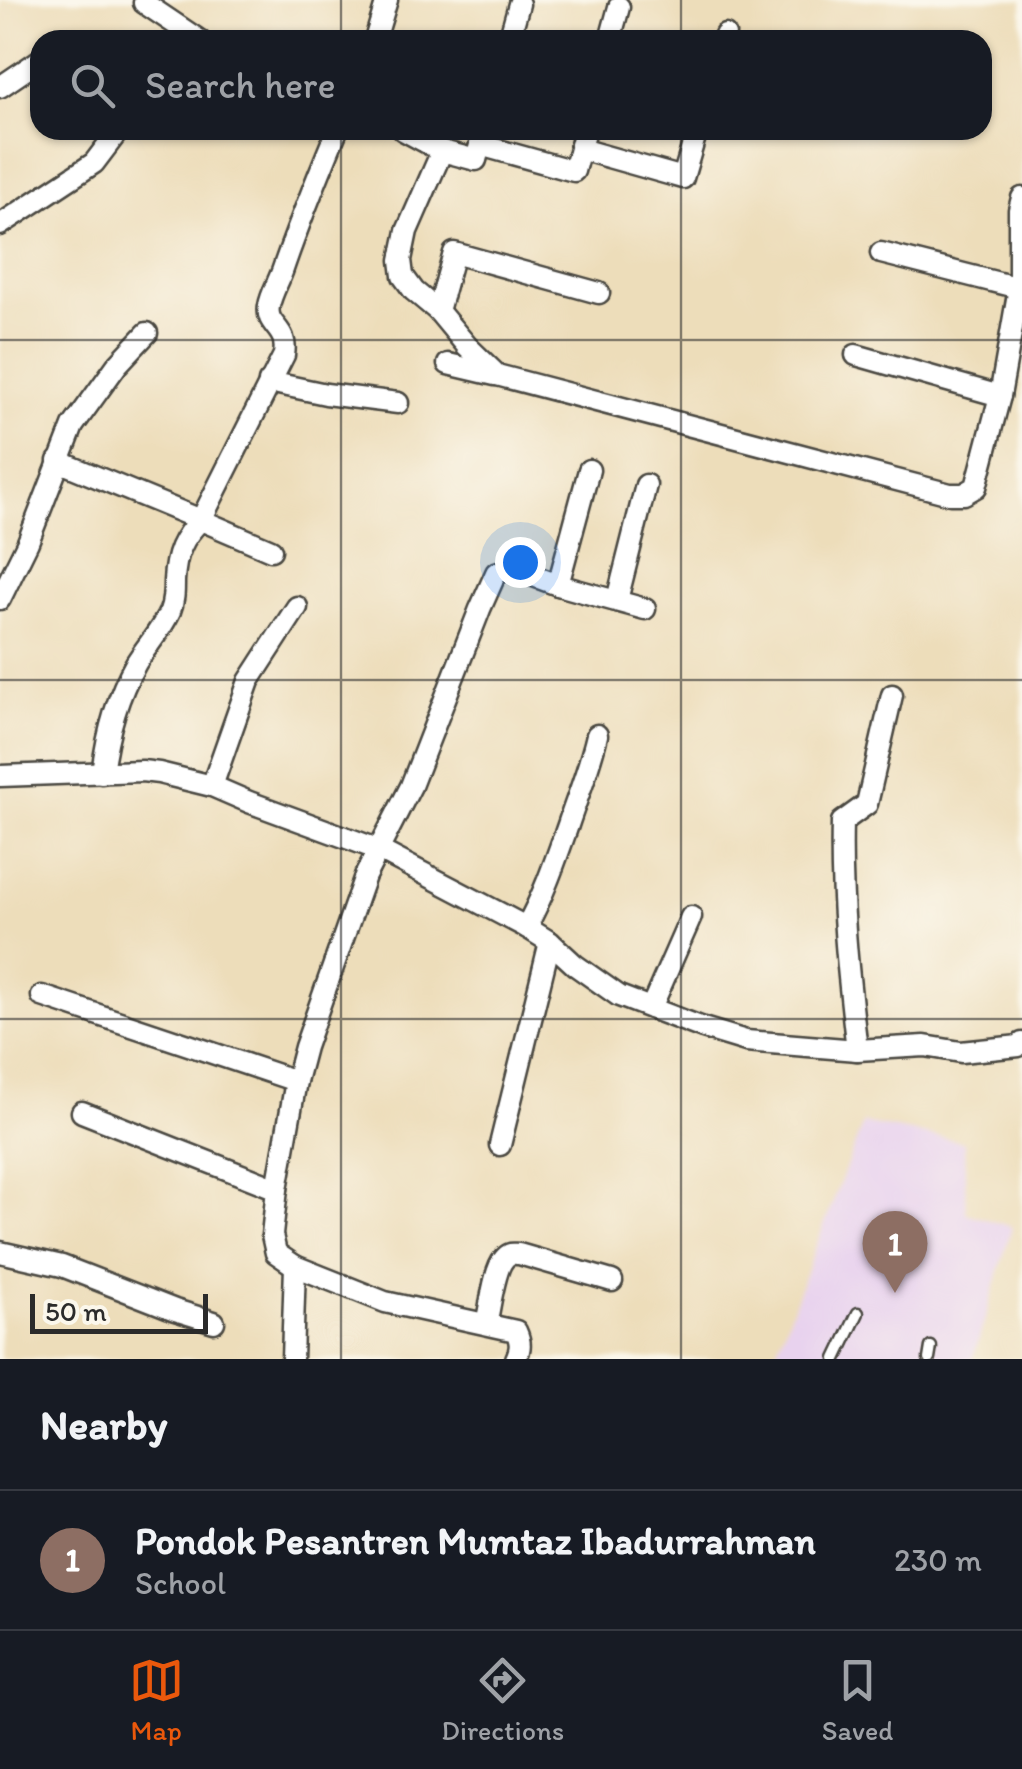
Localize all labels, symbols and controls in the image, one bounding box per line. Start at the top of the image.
search box [30,30,992,140]
icon: search [65,58,120,113]
text: Search here [145,62,336,108]
your location [495,537,546,588]
pin: 1 [862,1210,928,1293]
scale bar [30,1289,208,1334]
text: 50 m [45,1294,107,1328]
text: Nearby [40,1399,167,1450]
text: Pondok Pesantren Mumtaz Ibadurrahman [135,1518,816,1564]
text: 1 [65,1541,80,1579]
text: 230 m [894,1541,982,1579]
text: School [135,1564,226,1602]
tab: Map [129,1653,184,1747]
tab: Directions [441,1653,564,1747]
tab: Saved [822,1653,893,1747]

